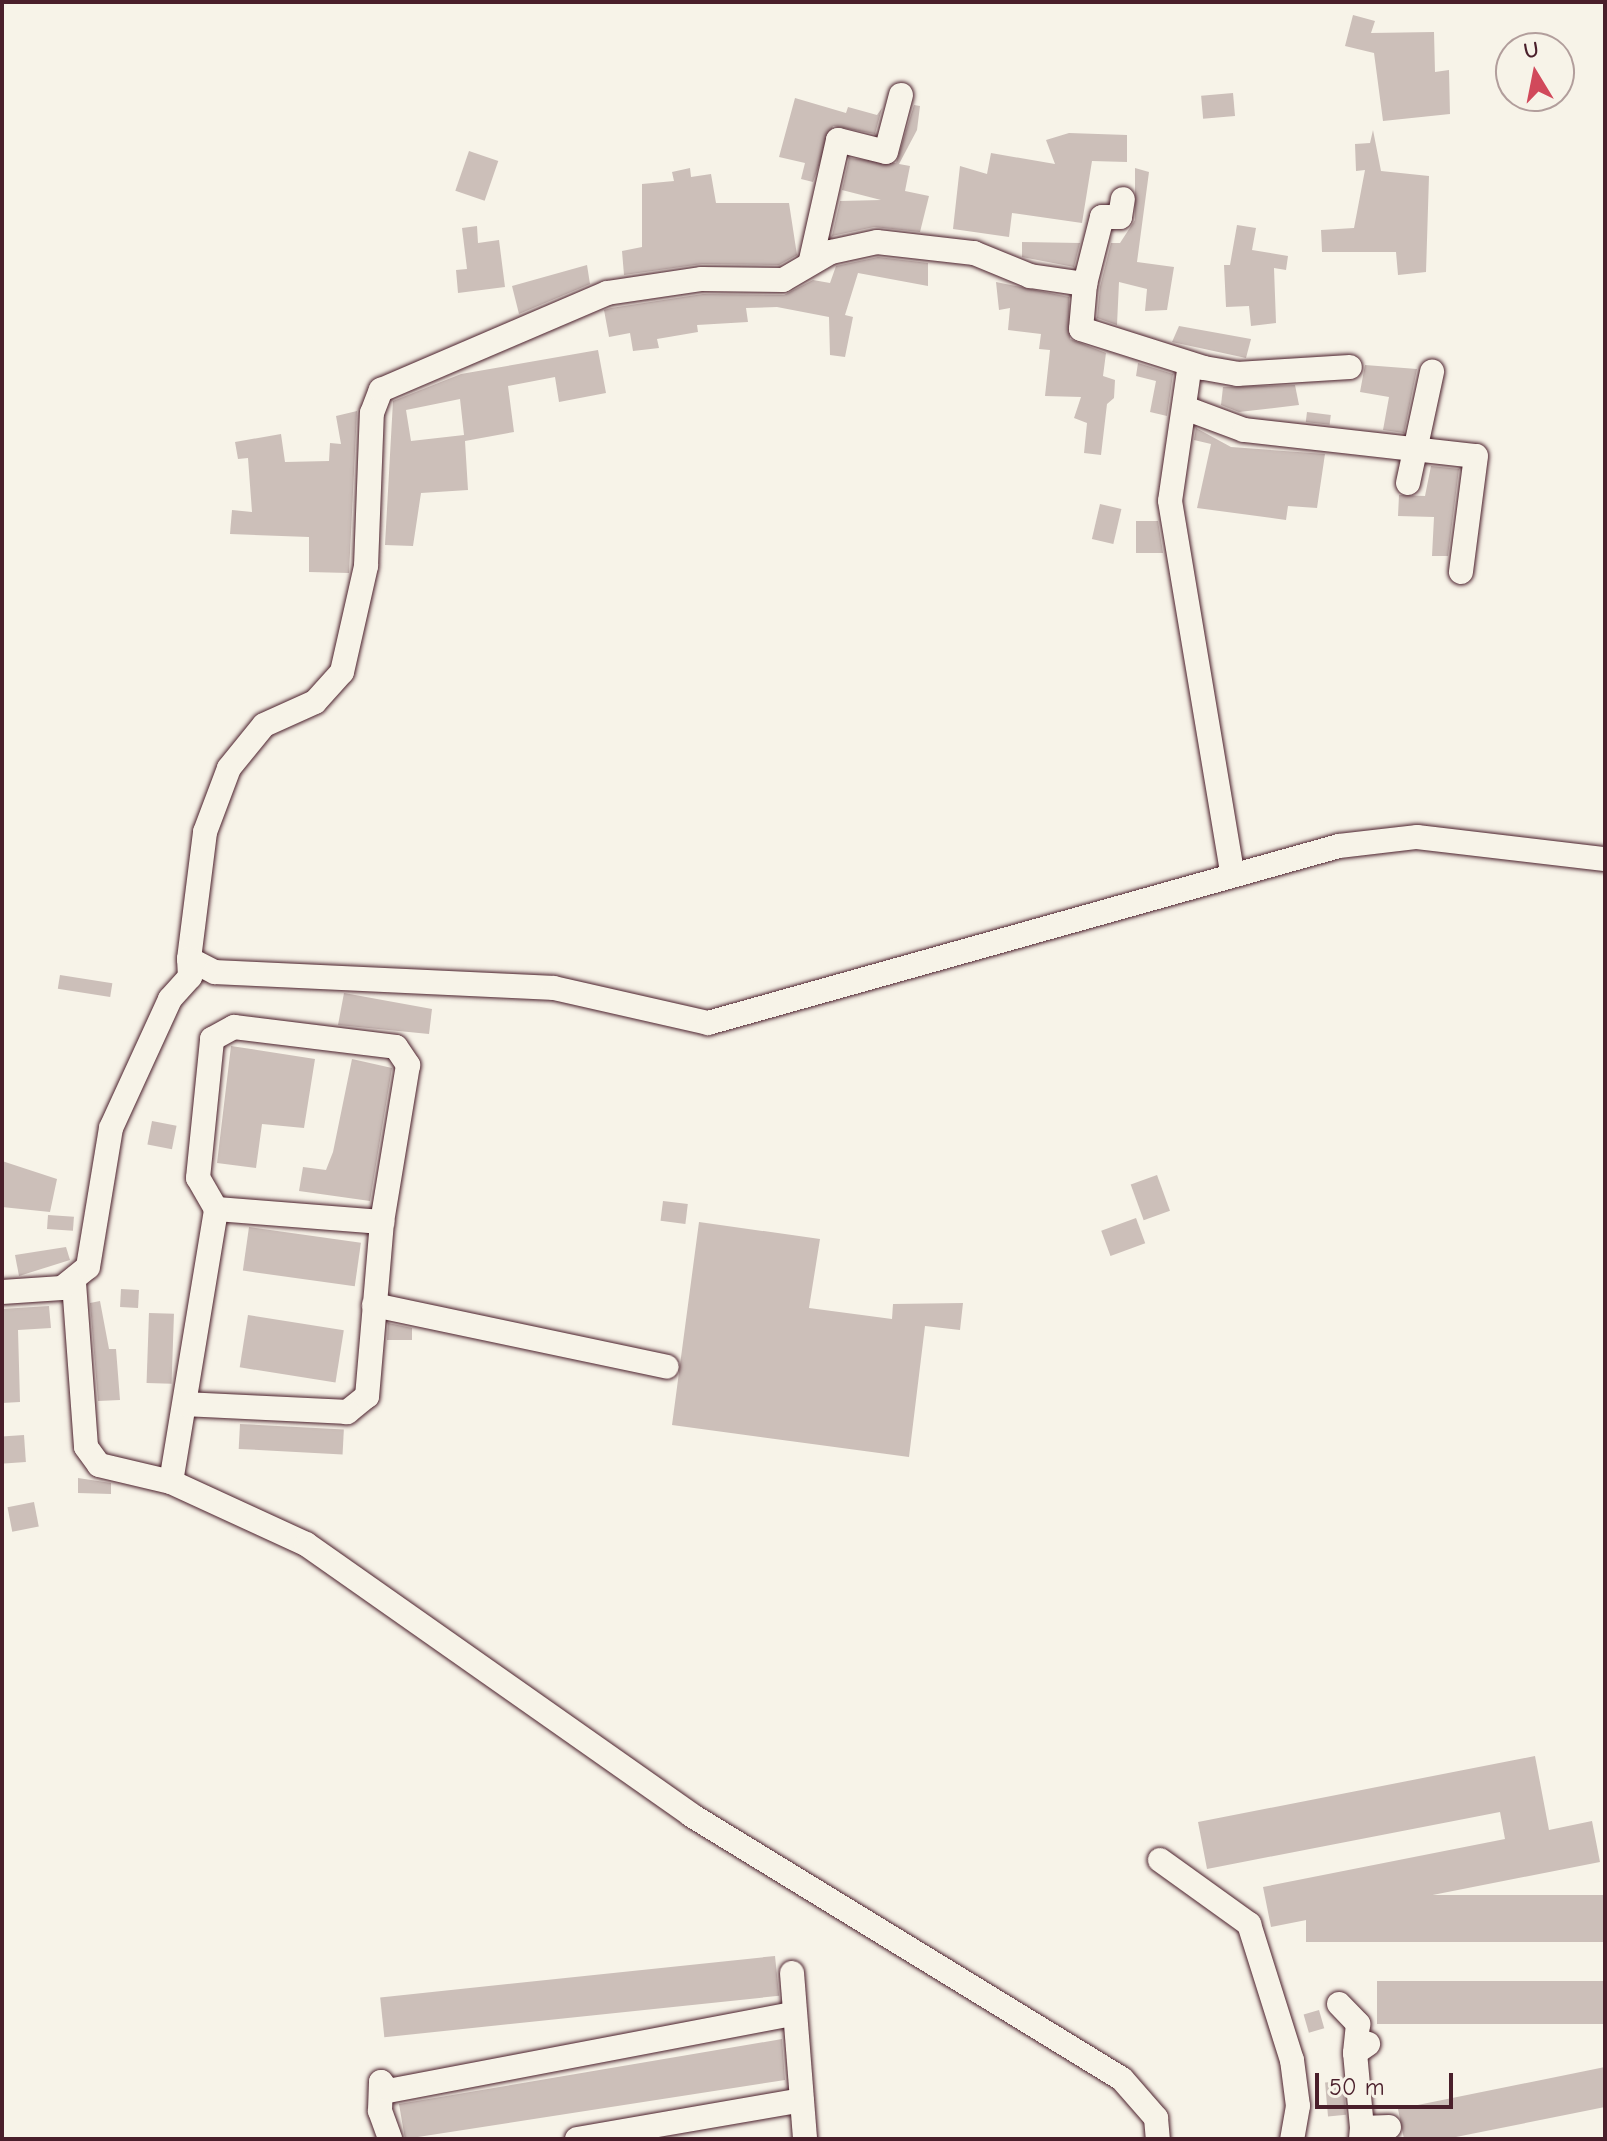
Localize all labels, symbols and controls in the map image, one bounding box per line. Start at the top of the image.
north arrow [1495,32,1575,112]
text: U [1522,36,1541,64]
scale bar [1319,2057,1457,2107]
text: 50 m [1329,2073,1385,2101]

